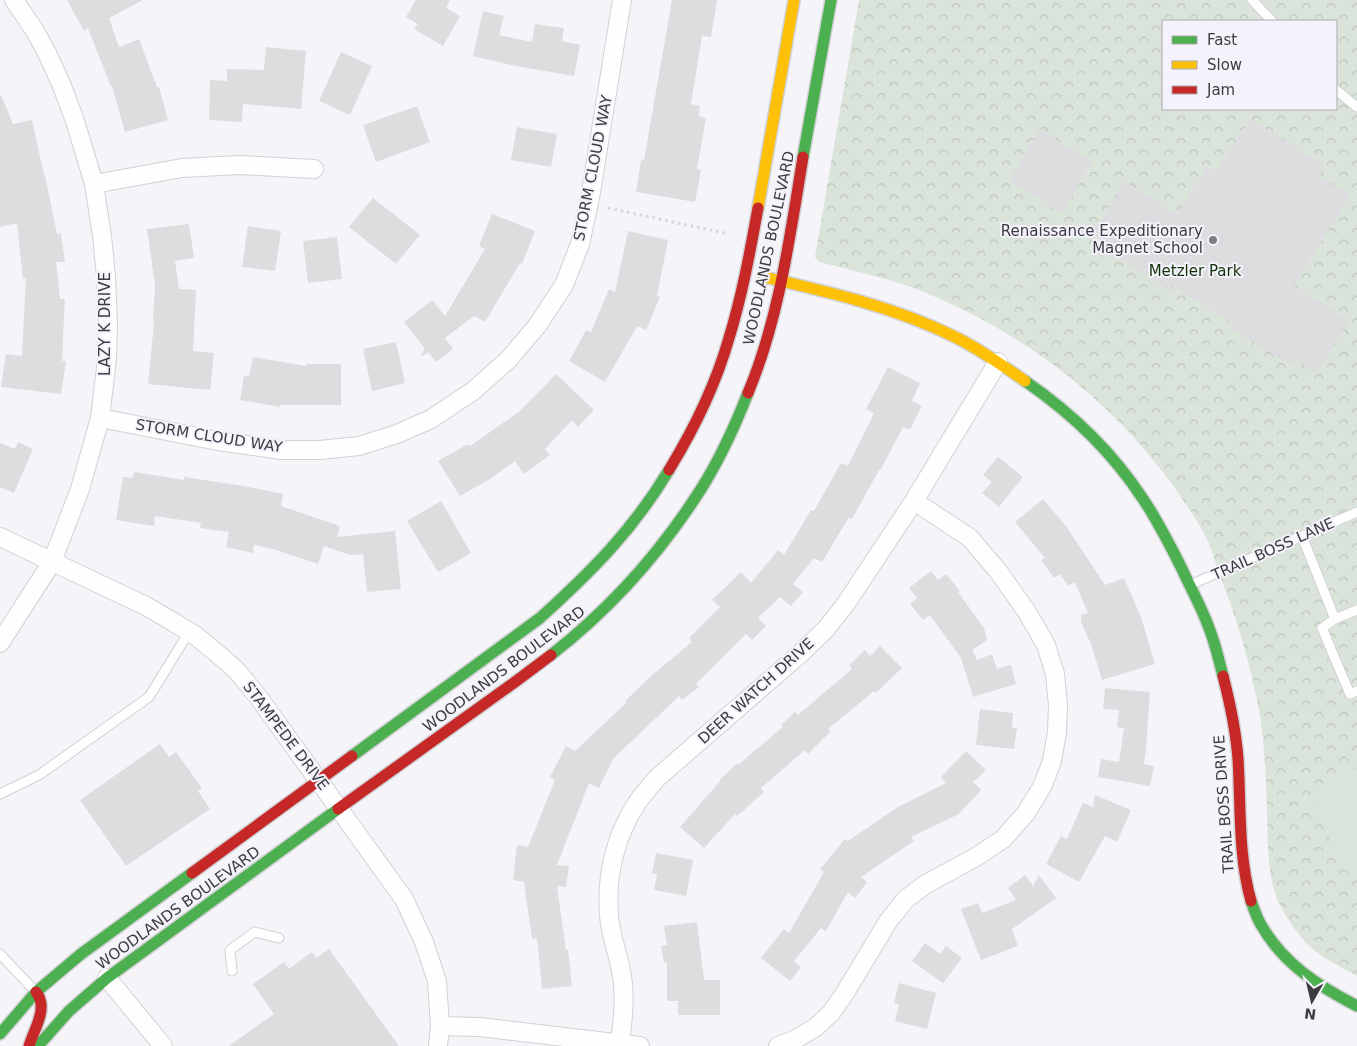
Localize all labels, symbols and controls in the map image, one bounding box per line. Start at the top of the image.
legend [1162,20,1337,110]
text: Fast [1207,31,1237,49]
text: Slow [1207,56,1242,74]
text: Jam [1206,81,1235,99]
street label: STORM CLOUD WAY [570,93,616,243]
street label: WOODLANDS BOULEVARD [740,149,798,347]
place label: Renaissance Expeditionary Magnet School [1001,222,1203,257]
marker: Renaissance Expeditionary Magnet School [1207,234,1219,246]
park label: Metzler Park [1149,262,1242,280]
street label: LAZY K DRIVE [96,272,114,376]
street label: STORM CLOUD WAY [134,416,284,457]
street label: TRAIL BOSS LANE [1208,514,1337,584]
street label: WOODLANDS BOULEVARD [419,602,589,736]
street label: DEER WATCH DRIVE [694,634,818,748]
street label: STAMPEDE DRIVE [239,678,333,794]
street label: TRAIL BOSS DRIVE [1210,734,1238,875]
street label: WOODLANDS BOULEVARD [93,842,263,974]
north arrow [1287,976,1337,1026]
text: N [1303,1005,1317,1023]

